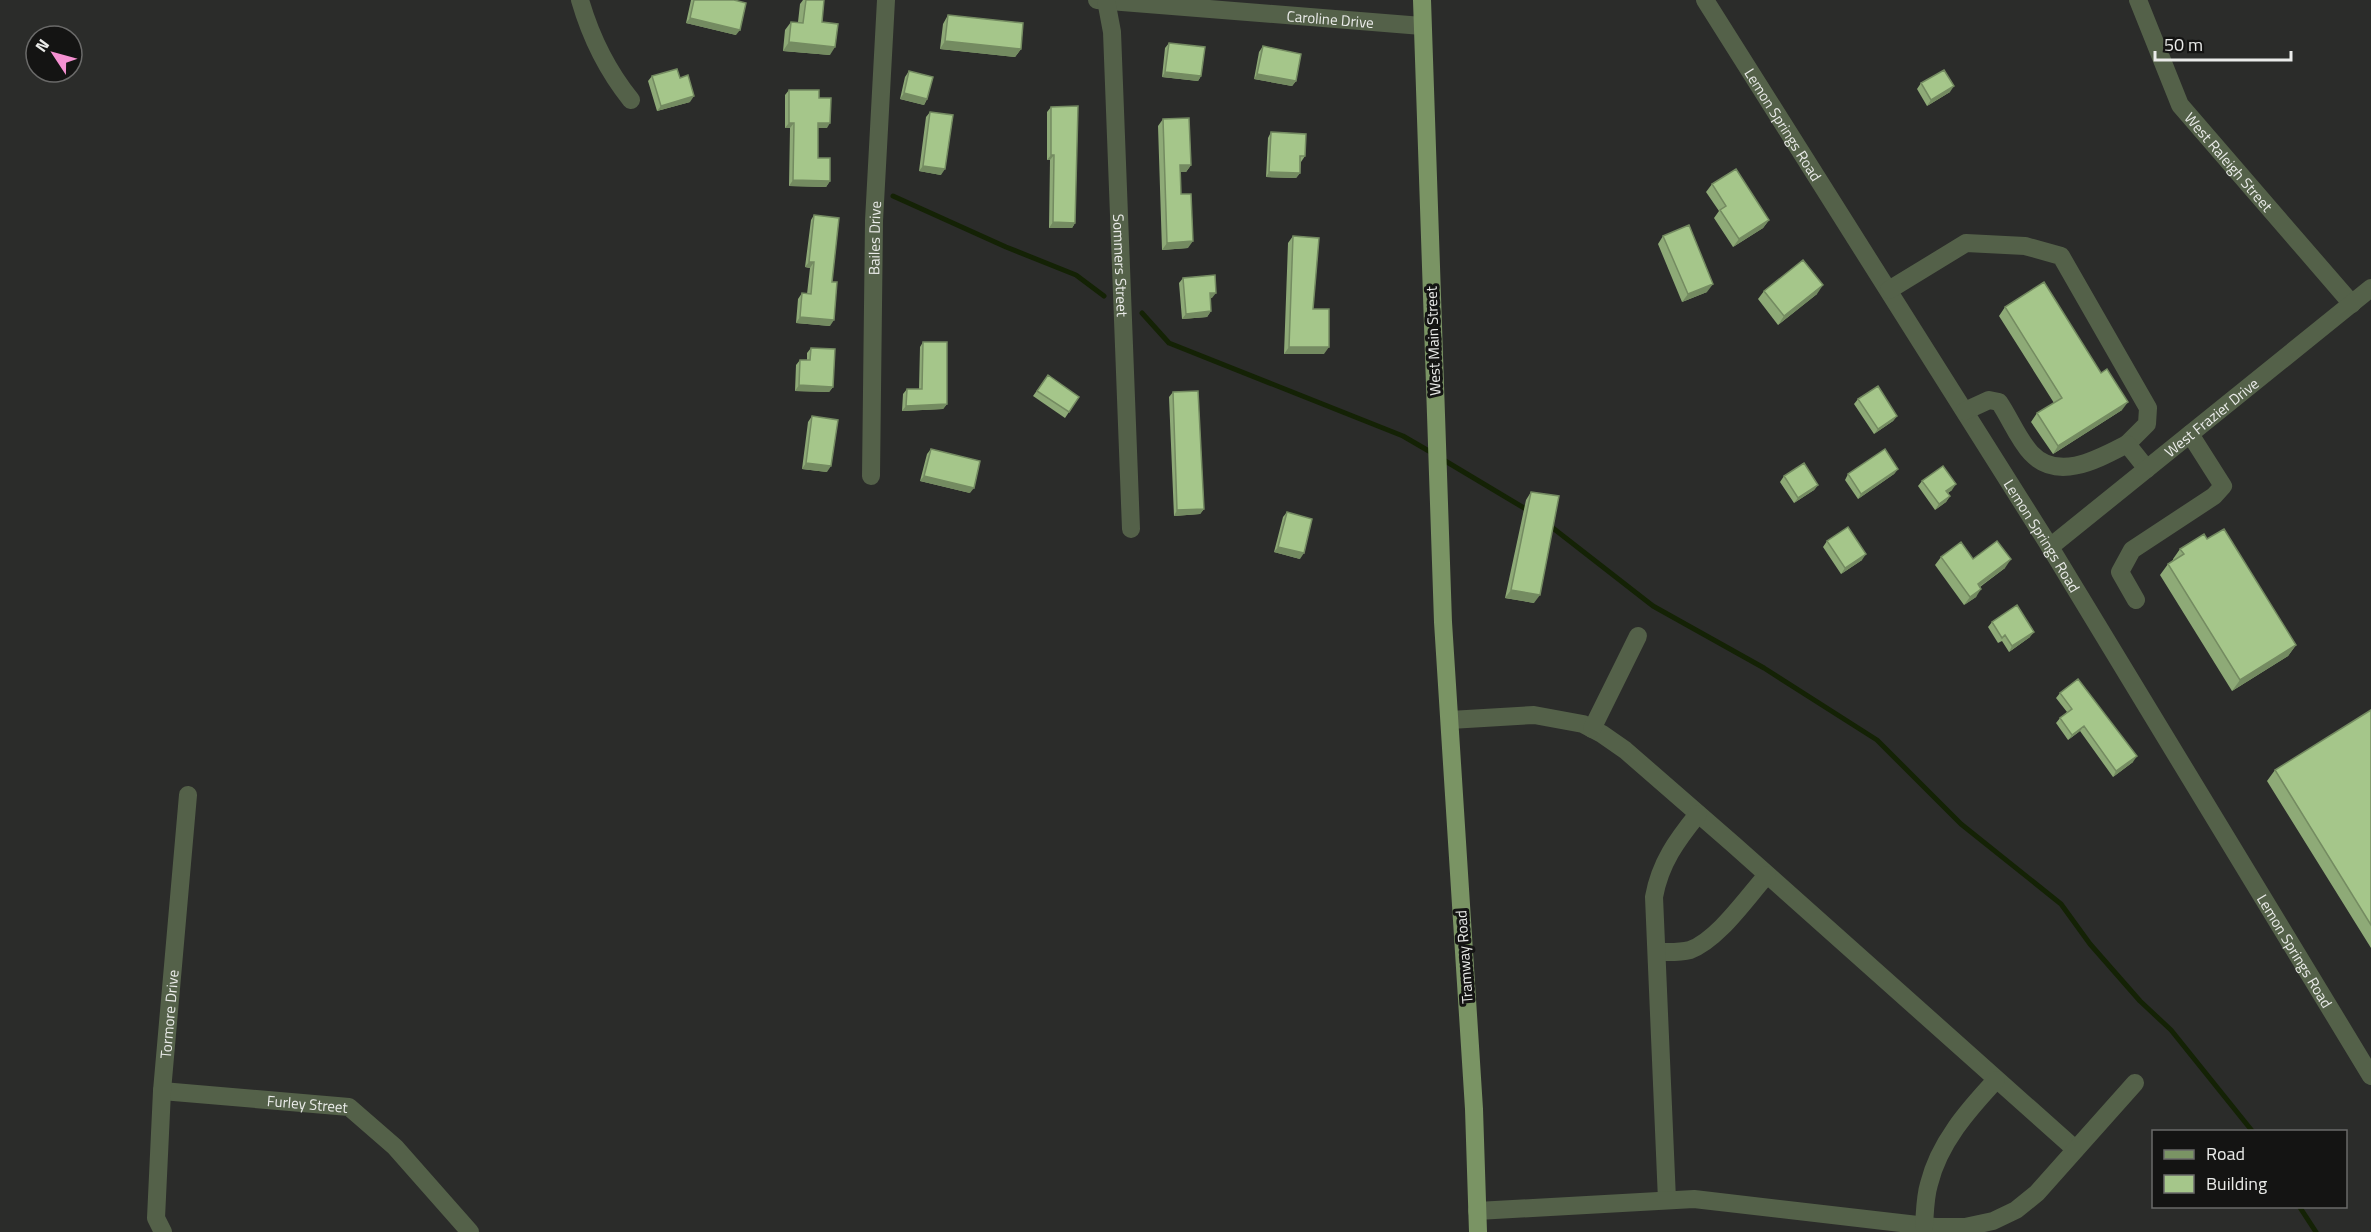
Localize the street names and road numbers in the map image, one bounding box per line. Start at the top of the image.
street label: Caroline Drive [1286,4,1375,34]
street label: Lemon Springs Road [1739,63,1828,185]
street label: West Raleigh Street [2179,107,2279,217]
street label: Bailes Drive [862,200,887,275]
street label: Sommers Street [1107,213,1134,318]
street label: West Main Street [1420,285,1446,396]
street label: West Frazier Drive [2159,372,2263,462]
street label: Lemon Springs Road [1998,474,2086,597]
street label: Lemon Springs Road [2252,889,2338,1012]
street label: Tramway Road [1449,910,1479,1004]
street label: Tormore Drive [153,969,184,1059]
street label: Furley Street [266,1089,350,1118]

